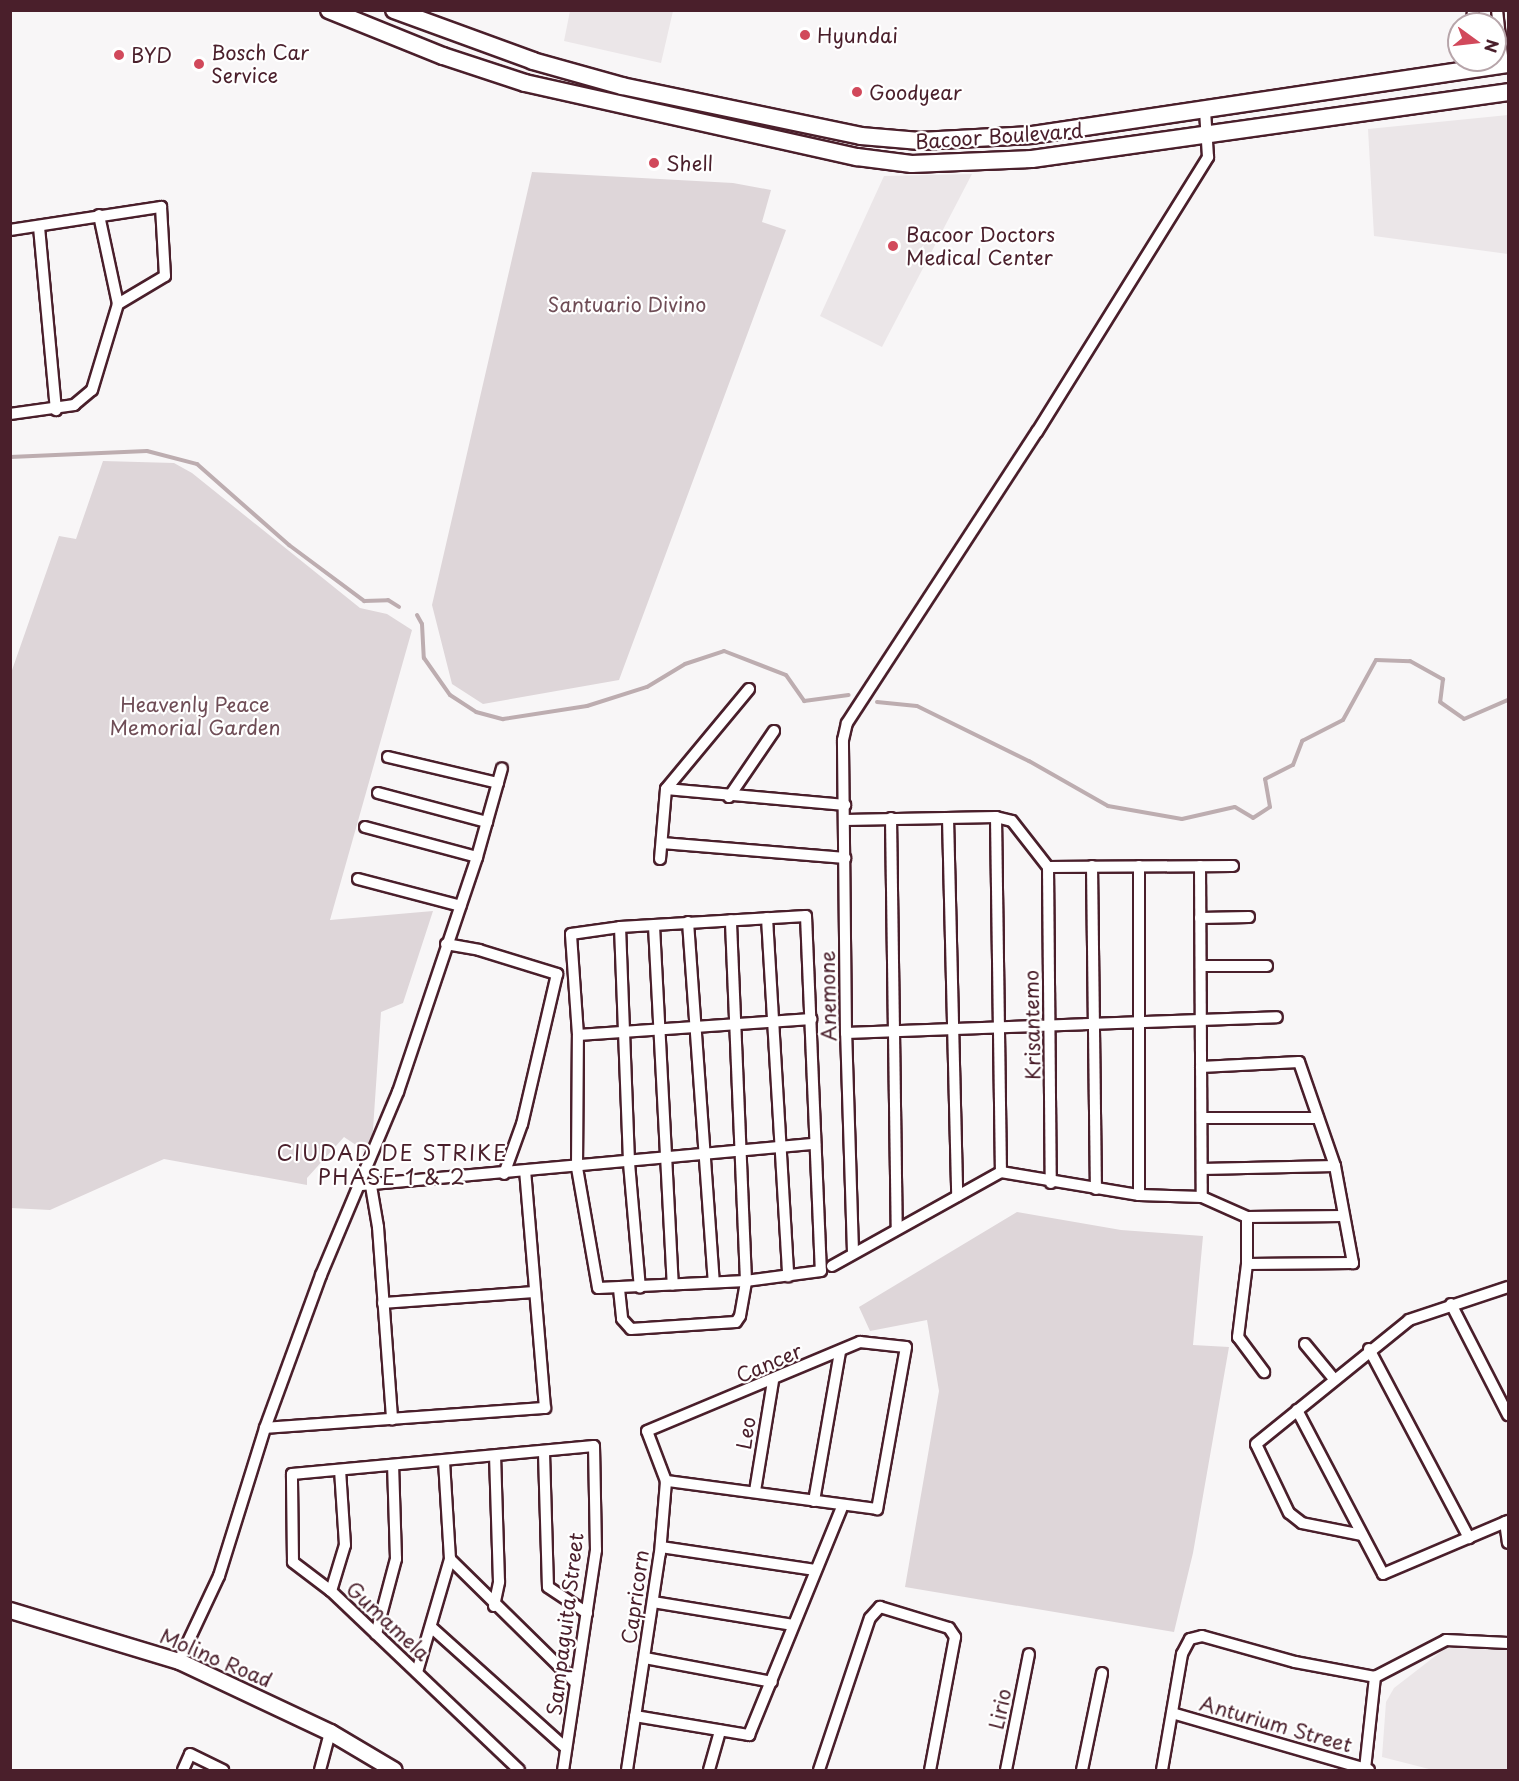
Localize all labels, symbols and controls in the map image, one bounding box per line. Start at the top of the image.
north arrow [1447,12,1507,72]
place label: Hyundai [817,23,898,47]
marker: Hyundai [798,28,812,42]
text: N [1479,37,1506,55]
place label: Bosch Car Service [211,40,310,87]
place label: BYD [131,43,172,67]
marker: BYD [112,48,126,62]
marker: Bosch Car Service [192,57,206,71]
place label: Goodyear [869,80,962,104]
marker: Goodyear [850,85,864,99]
street label: Bacoor Boulevard [914,118,1084,154]
place label: Shell [666,151,713,175]
marker: Shell [647,156,661,170]
place label: Bacoor Doctors Medical Center [906,222,1056,269]
marker: Bacoor Doctors Medical Center [884,237,902,255]
park label: Santuario Divino [547,292,707,316]
park label: Heavenly Peace Memorial Garden [110,692,280,739]
street label: Anemone [815,950,841,1042]
street label: Krisantemo [1019,970,1045,1080]
district label: CIUDAD DE STRIKE PHASE 1 & 2 [278,1139,506,1189]
street label: Cancer [732,1338,806,1388]
street label: Leo [732,1415,760,1451]
street label: Sampaguita Street [542,1531,588,1717]
street label: Capricorn [617,1548,653,1646]
street label: Gumamela [341,1576,435,1666]
street label: Molino Road [157,1624,275,1692]
street label: Lirio [984,1686,1016,1732]
street label: Anturium Street [1197,1691,1355,1757]

